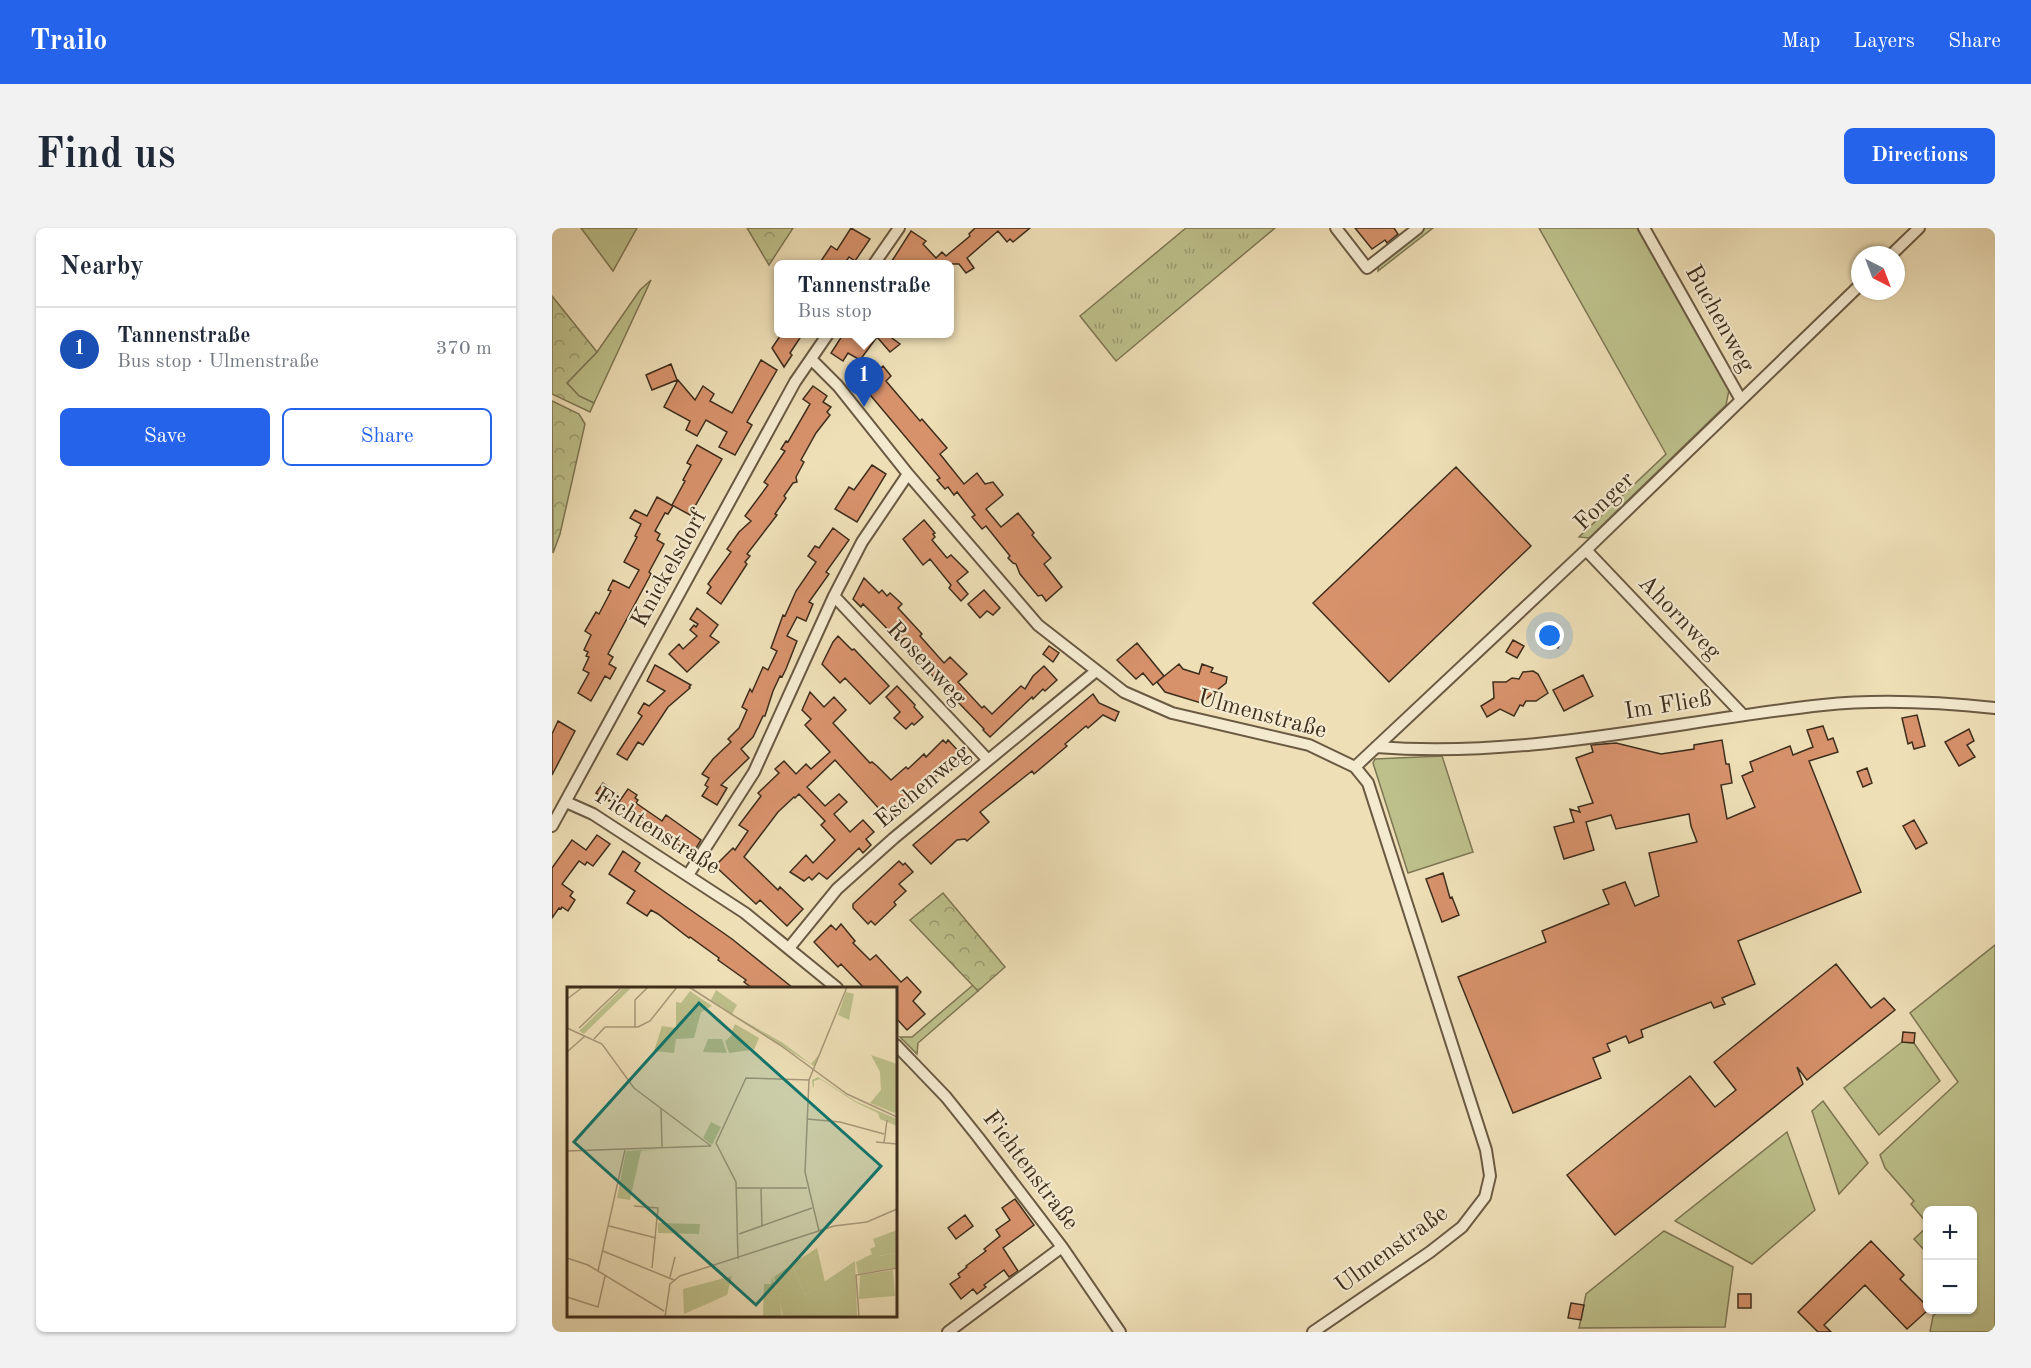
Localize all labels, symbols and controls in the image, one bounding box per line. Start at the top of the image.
text: Trailo [30,28,107,56]
text: Map [1781,31,1820,52]
text: Layers [1853,31,1915,52]
text: Share [1948,31,2001,52]
button: Directions [1844,128,1995,184]
text: Find us [36,135,175,177]
north arrow [1851,246,1905,300]
text: Nearby [60,254,144,280]
popup [774,260,954,338]
street label: Buchenweg [1680,261,1758,377]
text: Tannenstraße [797,275,931,297]
text: Bus stop [797,302,872,322]
text: Tannenstraße [117,325,251,347]
text: 1 [74,339,85,359]
text: 370 m [436,339,492,359]
text: Bus stop · Ulmenstraße [117,352,319,372]
pin: 1 [844,358,884,407]
button: Save [60,408,270,466]
button: Share [282,408,492,466]
street label: Fonger [1570,468,1640,536]
street label: Knickelsdorf [628,505,713,632]
street label: Ahornweg [1633,571,1725,665]
street label: Rosenweg [881,617,971,711]
your location [1535,621,1564,650]
street label: Ulmenstraße [1195,686,1329,744]
street label: Im Fließ [1623,687,1713,725]
street label: Eschenweg [871,741,975,833]
street label: Fichtenstraße [590,784,724,880]
inset map [567,987,897,1317]
street label: Fichtenstraße [977,1107,1083,1235]
street label: Ulmenstraße [1331,1201,1453,1299]
map controls [1923,1206,1977,1314]
button: + [1923,1206,1977,1260]
button: − [1923,1260,1977,1314]

